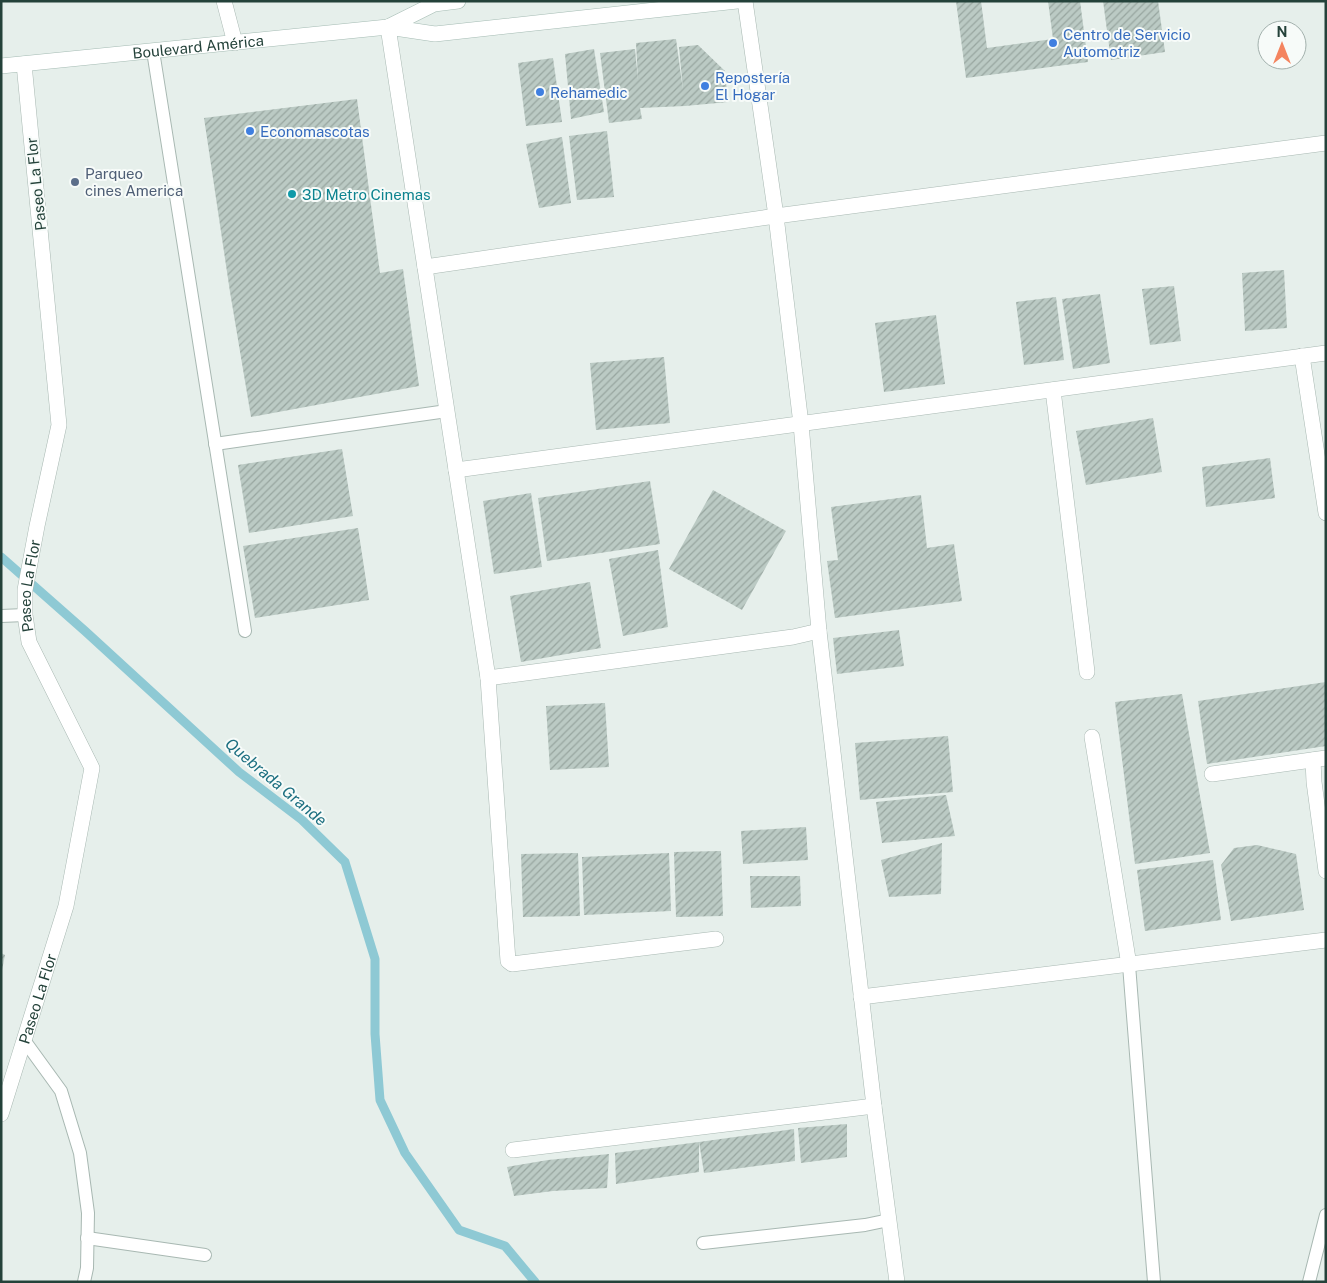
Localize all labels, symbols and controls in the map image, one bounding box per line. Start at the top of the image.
north arrow [1257,20,1307,70]
text: N [1277,24,1287,40]
place label: Centro de Servicio Automotriz [1063,26,1191,60]
street label: Boulevard América [131,31,265,61]
marker: Centro de Servicio Automotriz [1047,37,1059,49]
place label: Repostería El Hogar [715,69,790,103]
marker: Repostería El Hogar [699,80,711,92]
place label: Rehamedic [550,84,628,101]
marker: Rehamedic [534,86,546,98]
place label: Economascotas [260,123,370,140]
marker: Economascotas [244,125,256,137]
street label: Paseo La Flor [23,136,49,231]
place label: Parqueo cines America [85,165,183,199]
marker: Parqueo cines America [69,176,81,188]
place label: 3D Metro Cinemas [302,186,430,203]
marker: 3D Metro Cinemas [286,188,298,200]
street label: Paseo La Flor [17,538,43,633]
water label: Quebrada Grande [221,734,331,830]
street label: Paseo La Flor [15,951,59,1046]

